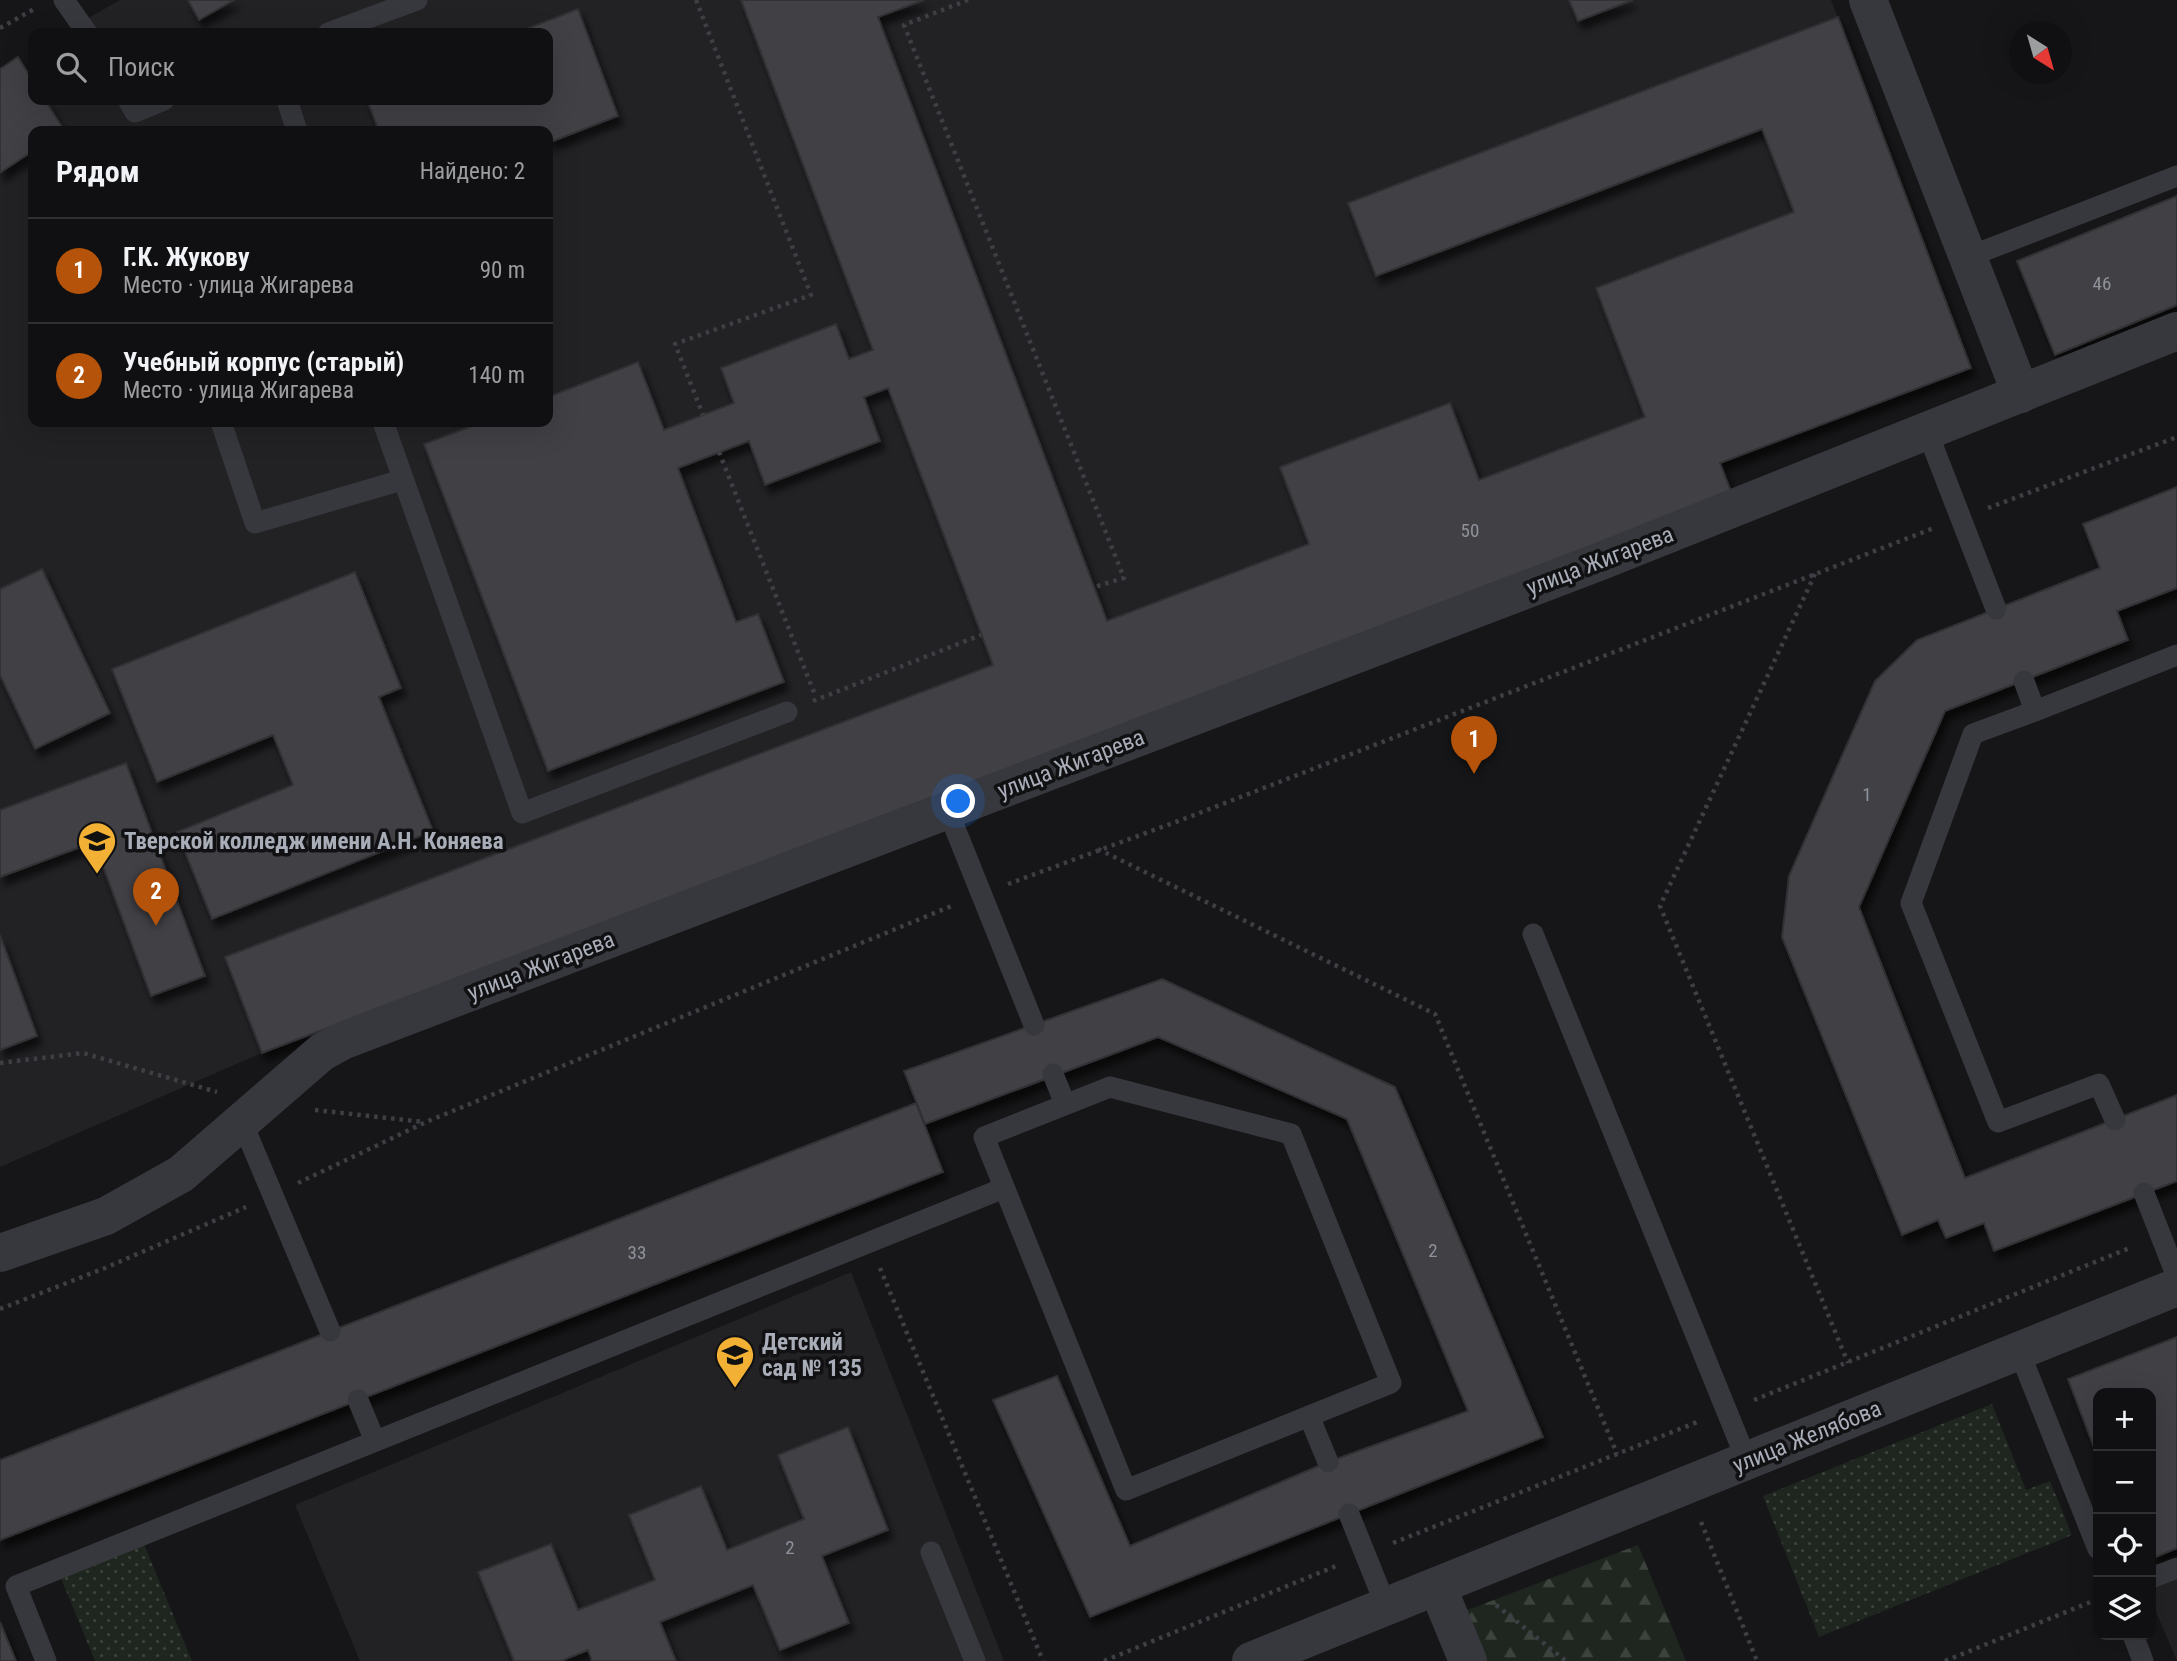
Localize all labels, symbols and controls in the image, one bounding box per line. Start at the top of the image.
north arrow [2009,21,2072,84]
search box [28,28,553,105]
icon: search [52,48,90,86]
text: Поиск [108,52,175,82]
text: Рядом [56,154,140,189]
text: Найдено: 2 [420,158,525,185]
text: Г.К. Жукову [123,242,250,272]
text: 1 [73,257,85,284]
text: 90 m [480,257,525,284]
text: Место · улица Жигарева [123,272,354,299]
house number: 46 [2093,272,2111,295]
text: Учебный корпус (старый) [123,347,404,377]
text: 2 [73,362,85,389]
text: 140 m [468,362,525,389]
text: Место · улица Жигарева [123,377,354,404]
house number: 50 [1461,519,1479,542]
street label: улица Жигарева [1523,521,1677,601]
pin: 1 [1451,716,1497,774]
street label: улица Жигарева [994,724,1148,804]
house number: 1 [1862,783,1872,806]
your location [941,784,975,818]
school or university icon: Тверской колледж имени А.Н. Коняева [76,820,118,875]
place label: Тверской колледж имени А.Н. Коняева [124,828,504,855]
pin: 2 [133,868,179,926]
street label: улица Жигарева [464,926,618,1006]
house number: 2 [1428,1239,1438,1262]
house number: 33 [628,1241,646,1264]
place label: Детский сад № 135 [762,1329,862,1382]
school or university icon: Детский сад № 135 [714,1334,756,1389]
map controls [2093,1388,2156,1640]
button: + [2093,1388,2156,1451]
street label: улица Желябова [1729,1395,1885,1479]
button: − [2093,1451,2156,1514]
button: locate [2093,1514,2156,1577]
house number: 2 [785,1536,795,1559]
button: layers [2093,1577,2156,1640]

